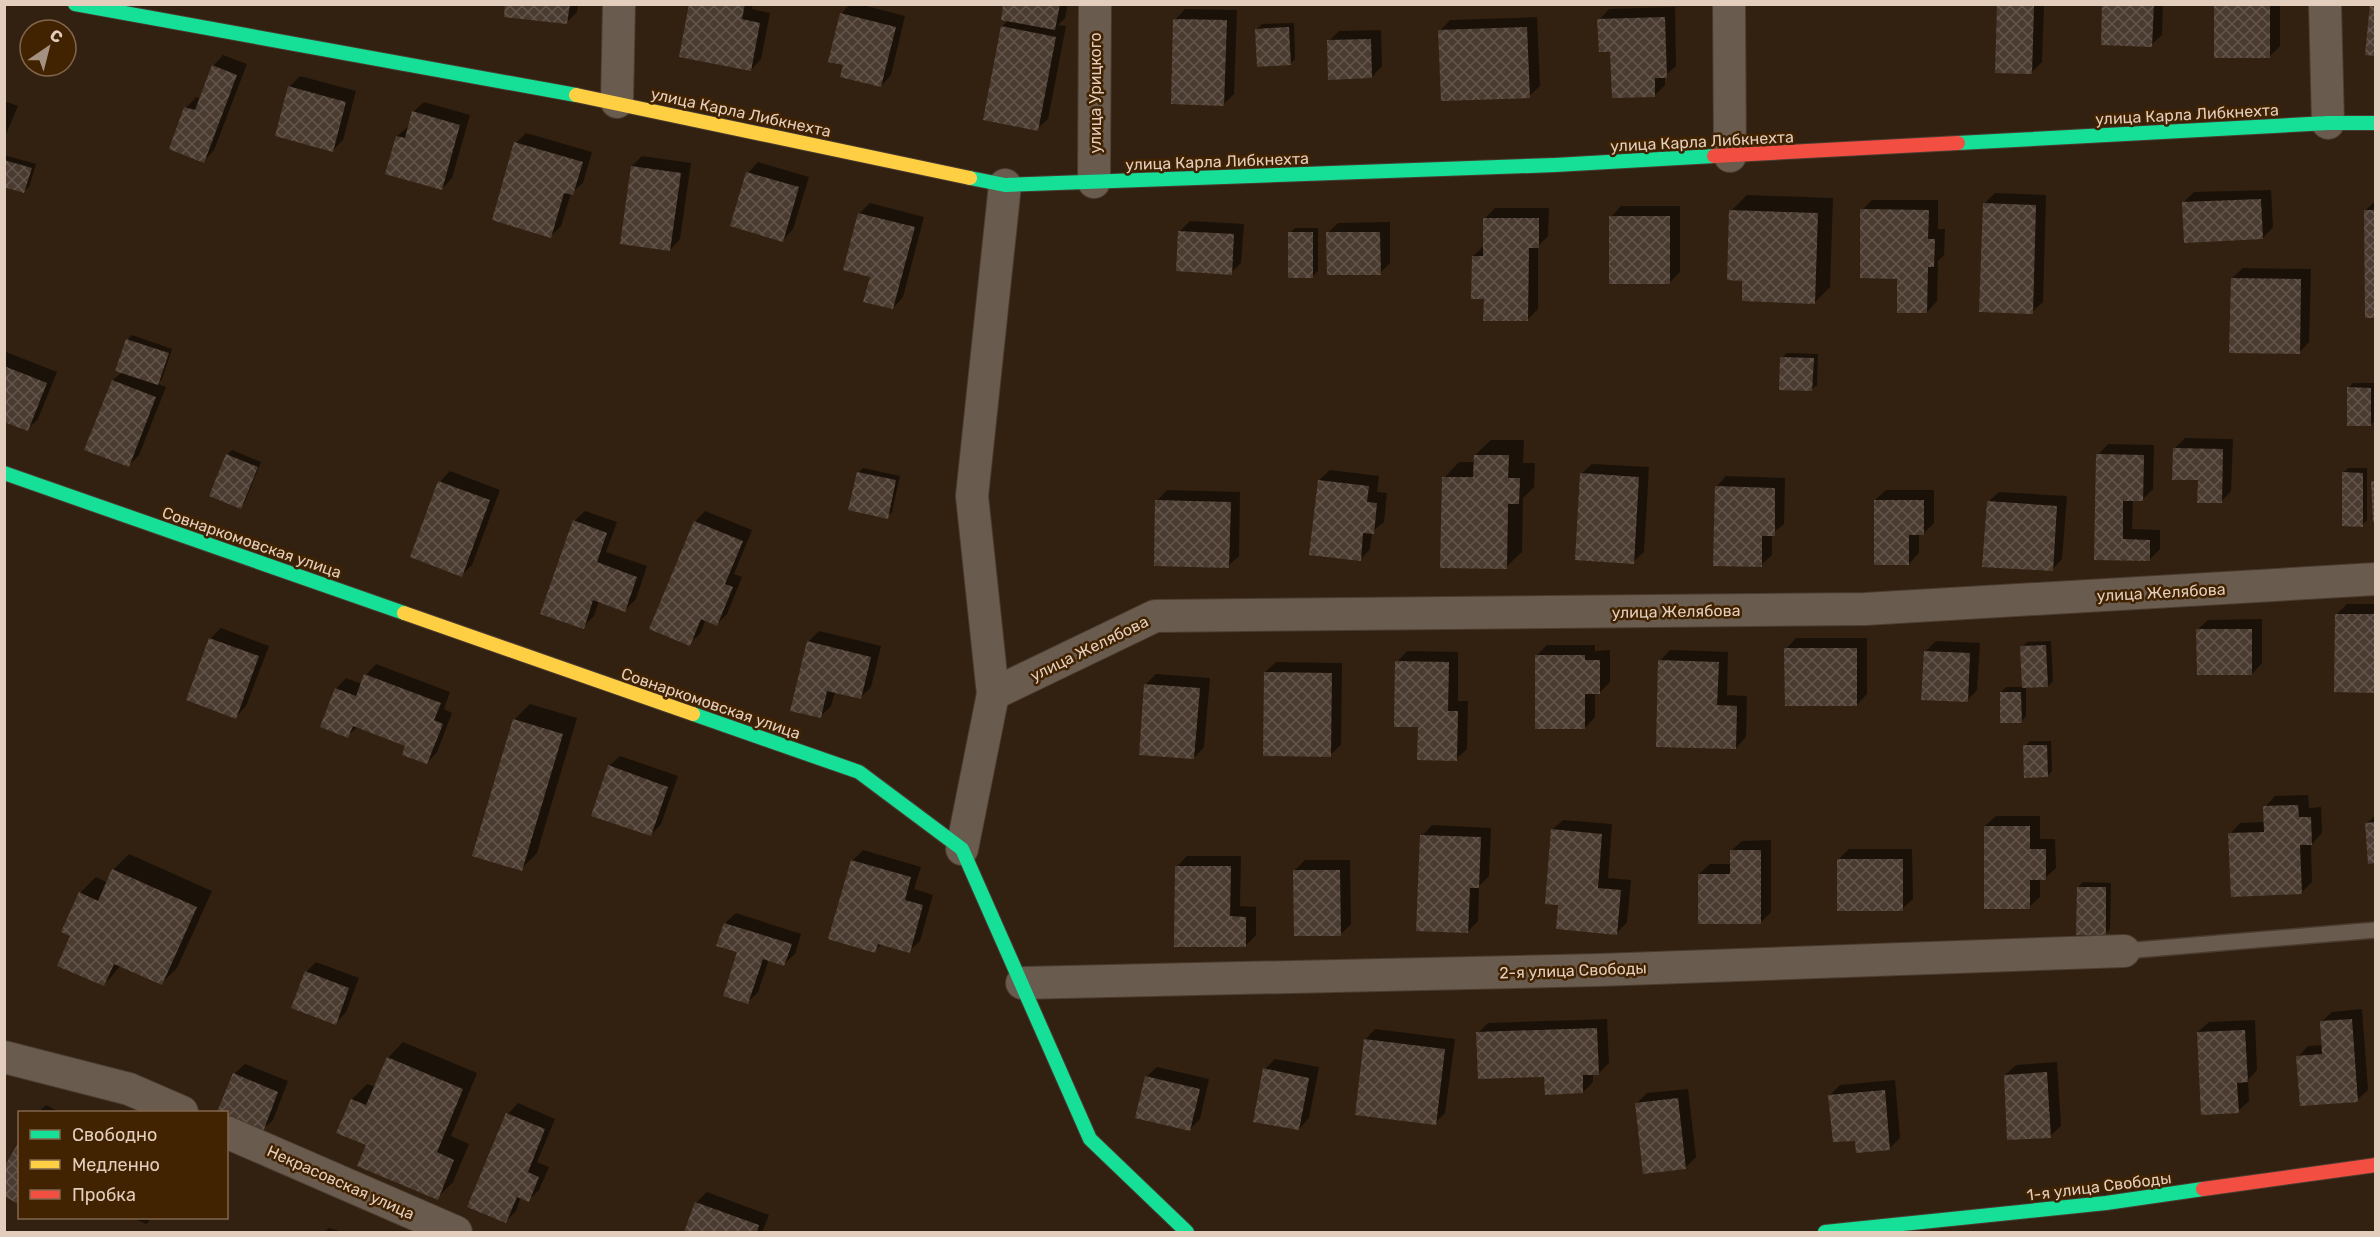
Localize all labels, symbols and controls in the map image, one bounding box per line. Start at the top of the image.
north arrow [18,18,78,78]
text: С [46,25,66,47]
street label: улица Урицкого [1086,32,1105,154]
street label: улица Карла Либкнехта [649,84,833,141]
street label: улица Карла Либкнехта [2095,100,2279,129]
street label: улица Карла Либкнехта [1610,127,1794,156]
street label: улица Карла Либкнехта [1125,149,1309,174]
street label: Совнаркомовская улица [160,503,344,582]
street label: улица Желябова [2096,580,2226,605]
street label: улица Желябова [1611,601,1741,622]
street label: улица Желябова [1027,612,1151,685]
street label: Совнаркомовская улица [619,664,803,743]
street label: 2-я улица Свободы [1499,958,1647,983]
legend [18,1111,228,1219]
text: Свободно [72,1124,157,1146]
street label: Некрасовская улица [264,1141,417,1224]
text: Медленно [72,1154,160,1176]
street label: 1-я улица Свободы [2026,1168,2172,1205]
text: Пробка [72,1184,136,1206]

